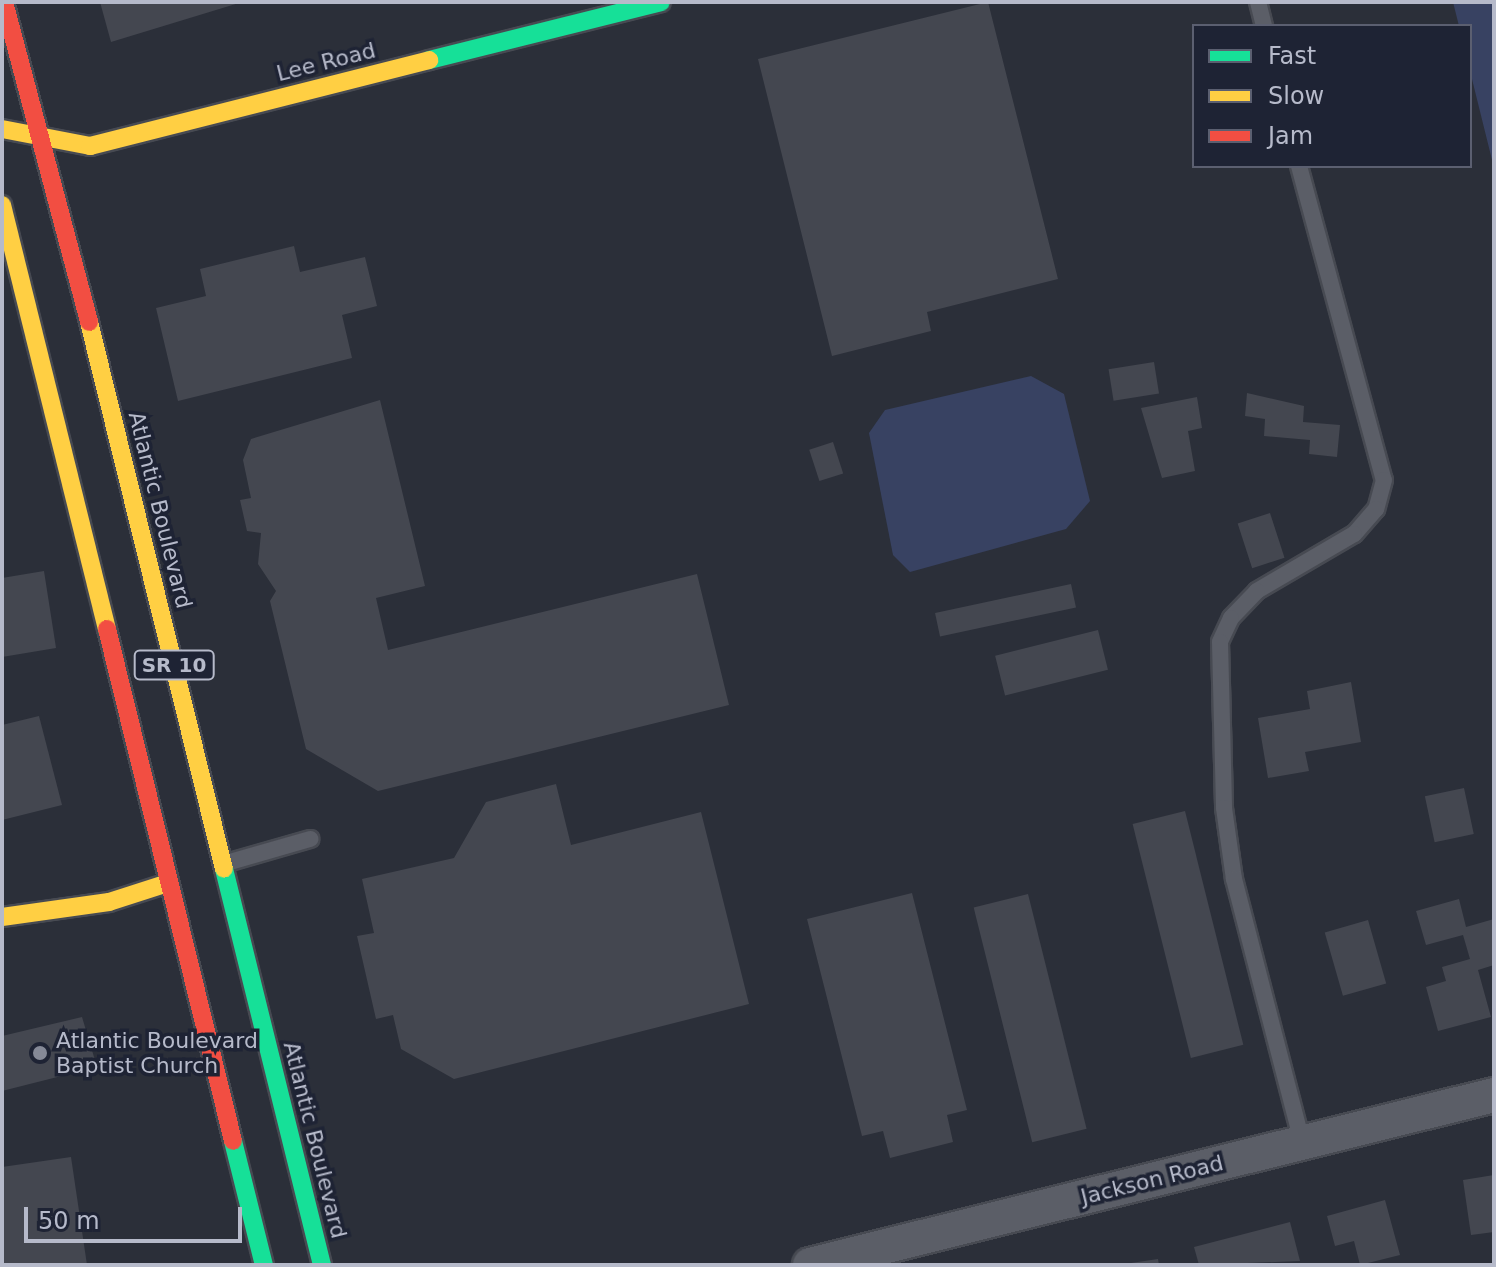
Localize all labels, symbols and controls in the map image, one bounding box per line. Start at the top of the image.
legend [1192,24,1472,168]
street label: Lee Road [274,37,378,87]
text: Fast [1268,42,1316,70]
text: Slow [1268,82,1324,110]
text: Jam [1268,122,1313,150]
street label: Atlantic Boulevard [123,409,197,611]
road number: SR 10 [132,649,216,681]
place label: Atlantic Boulevard Baptist Church [56,1027,258,1078]
street label: Atlantic Boulevard [278,1039,352,1241]
marker: Atlantic Boulevard Baptist Church [31,1044,49,1062]
street label: Jackson Road [1078,1150,1226,1210]
scale bar [28,1191,246,1241]
text: 50 m [38,1207,100,1235]

